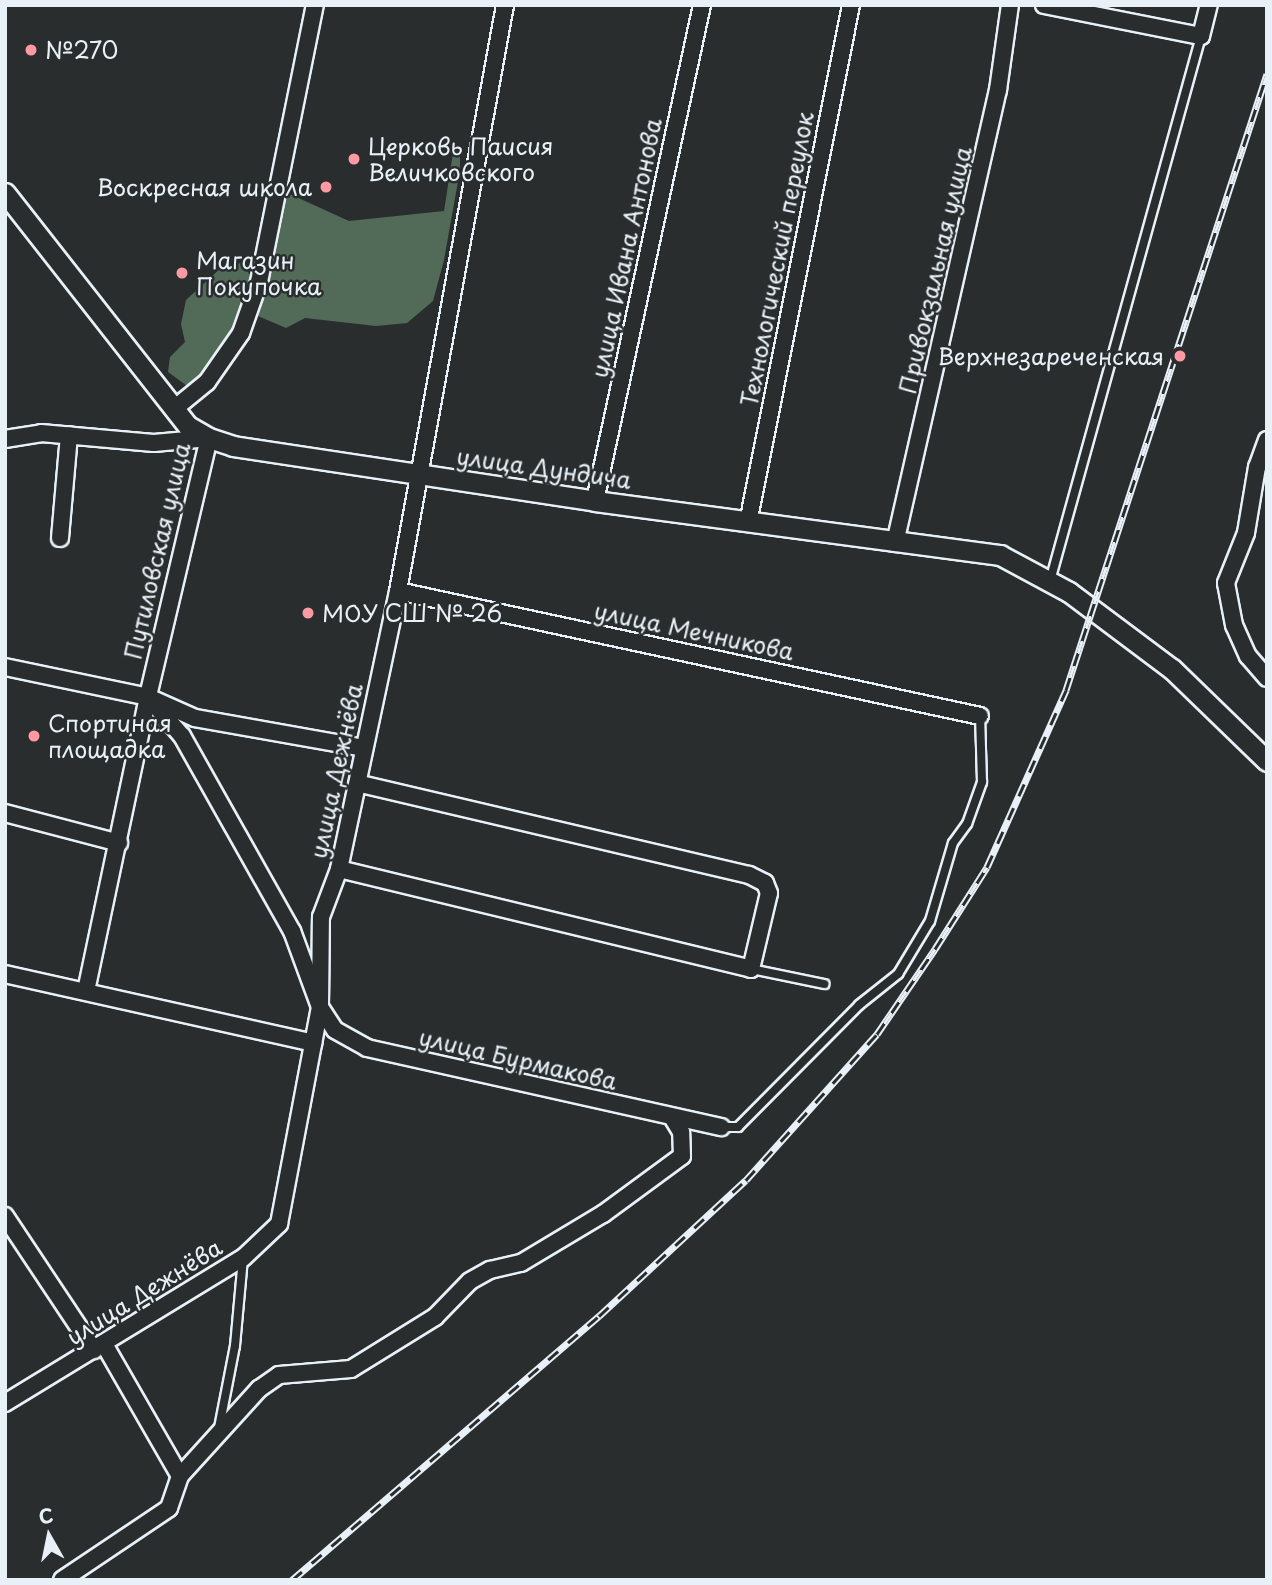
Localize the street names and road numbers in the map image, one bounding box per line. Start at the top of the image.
street label: Технологический переулок [735,109,819,409]
street label: улица Ивана Антонова [585,114,667,382]
street label: Привокзальная улица [893,143,977,397]
street label: Путиловская улица [119,439,195,663]
street label: улица Дундича [454,442,634,494]
street label: улица Мечникова [591,596,797,666]
street label: улица Дежнёва [304,681,368,861]
street label: улица Бурмакова [416,1023,620,1095]
street label: улица Дежнёва [61,1233,227,1351]

